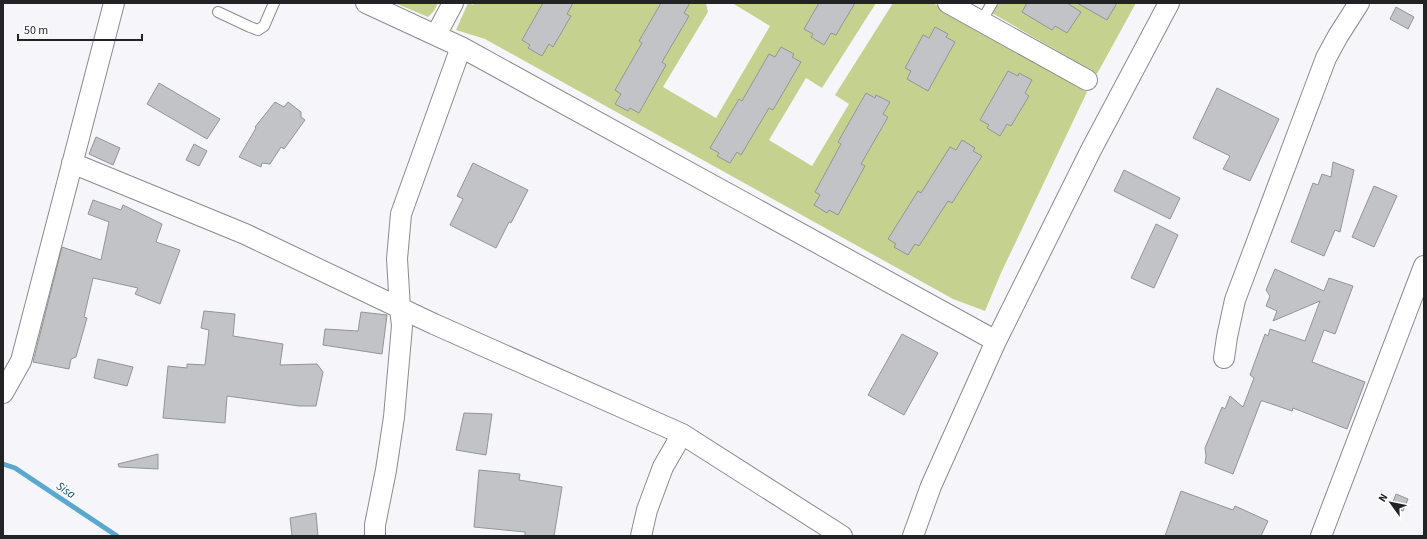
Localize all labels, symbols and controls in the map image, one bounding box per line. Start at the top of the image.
scale bar [18,16,142,42]
text: 50 m [24,22,48,39]
water label: Sisa [53,478,79,503]
north arrow [1371,483,1411,523]
text: N [1375,491,1391,505]

